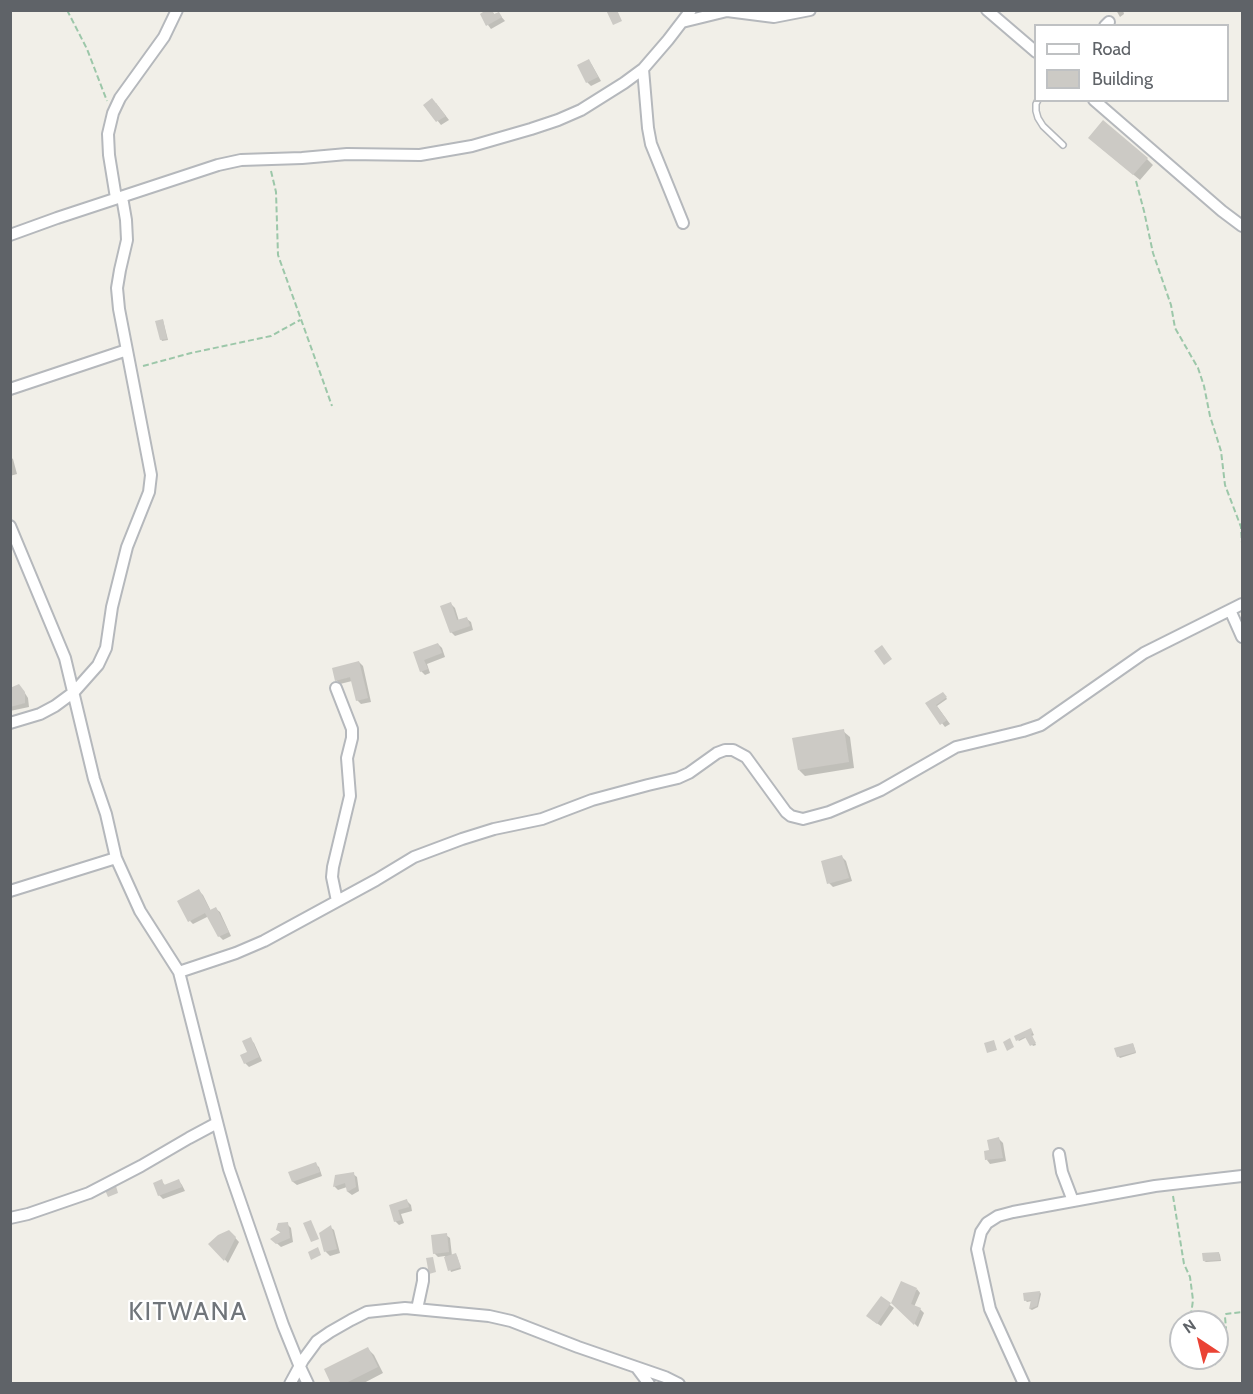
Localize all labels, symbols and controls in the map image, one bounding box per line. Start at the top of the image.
legend [1034,24,1229,102]
text: Road [1092,38,1131,60]
text: Building [1092,68,1153,90]
district label: KITWANA [128,1296,248,1328]
north arrow [1169,1310,1229,1370]
text: N [1179,1315,1200,1338]

